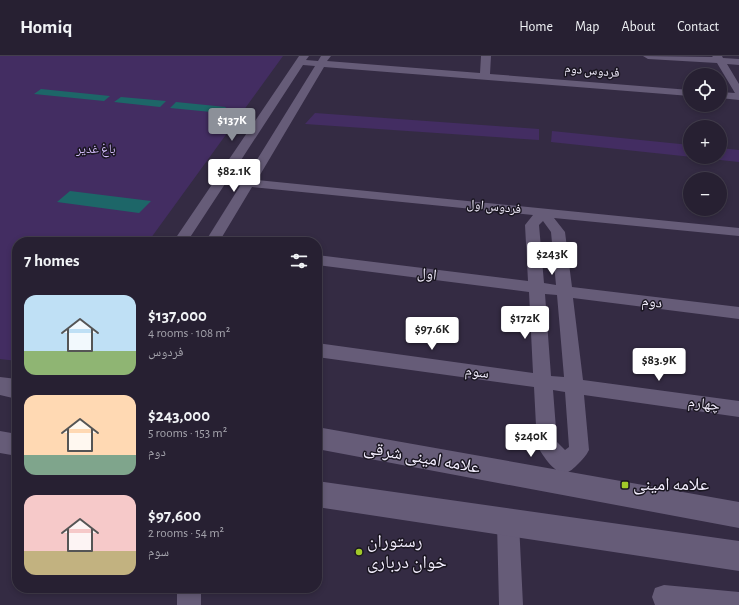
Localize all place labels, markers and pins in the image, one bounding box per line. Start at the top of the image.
pin: $137K [204,108,260,142]
pin: $82.1K [201,159,267,193]
pin: $243K [524,242,580,276]
pin: $172K [497,306,553,340]
pin: $97.6K [399,317,465,351]
pin: $83.9K [626,348,692,382]
pin: $240K [503,424,559,458]
place label: علامه امینی [633,476,709,495]
marker: علامه امینی [620,480,630,490]
place label: رستوران خوان درباری [367,533,447,573]
marker: رستوران خوان درباری [354,547,364,557]

